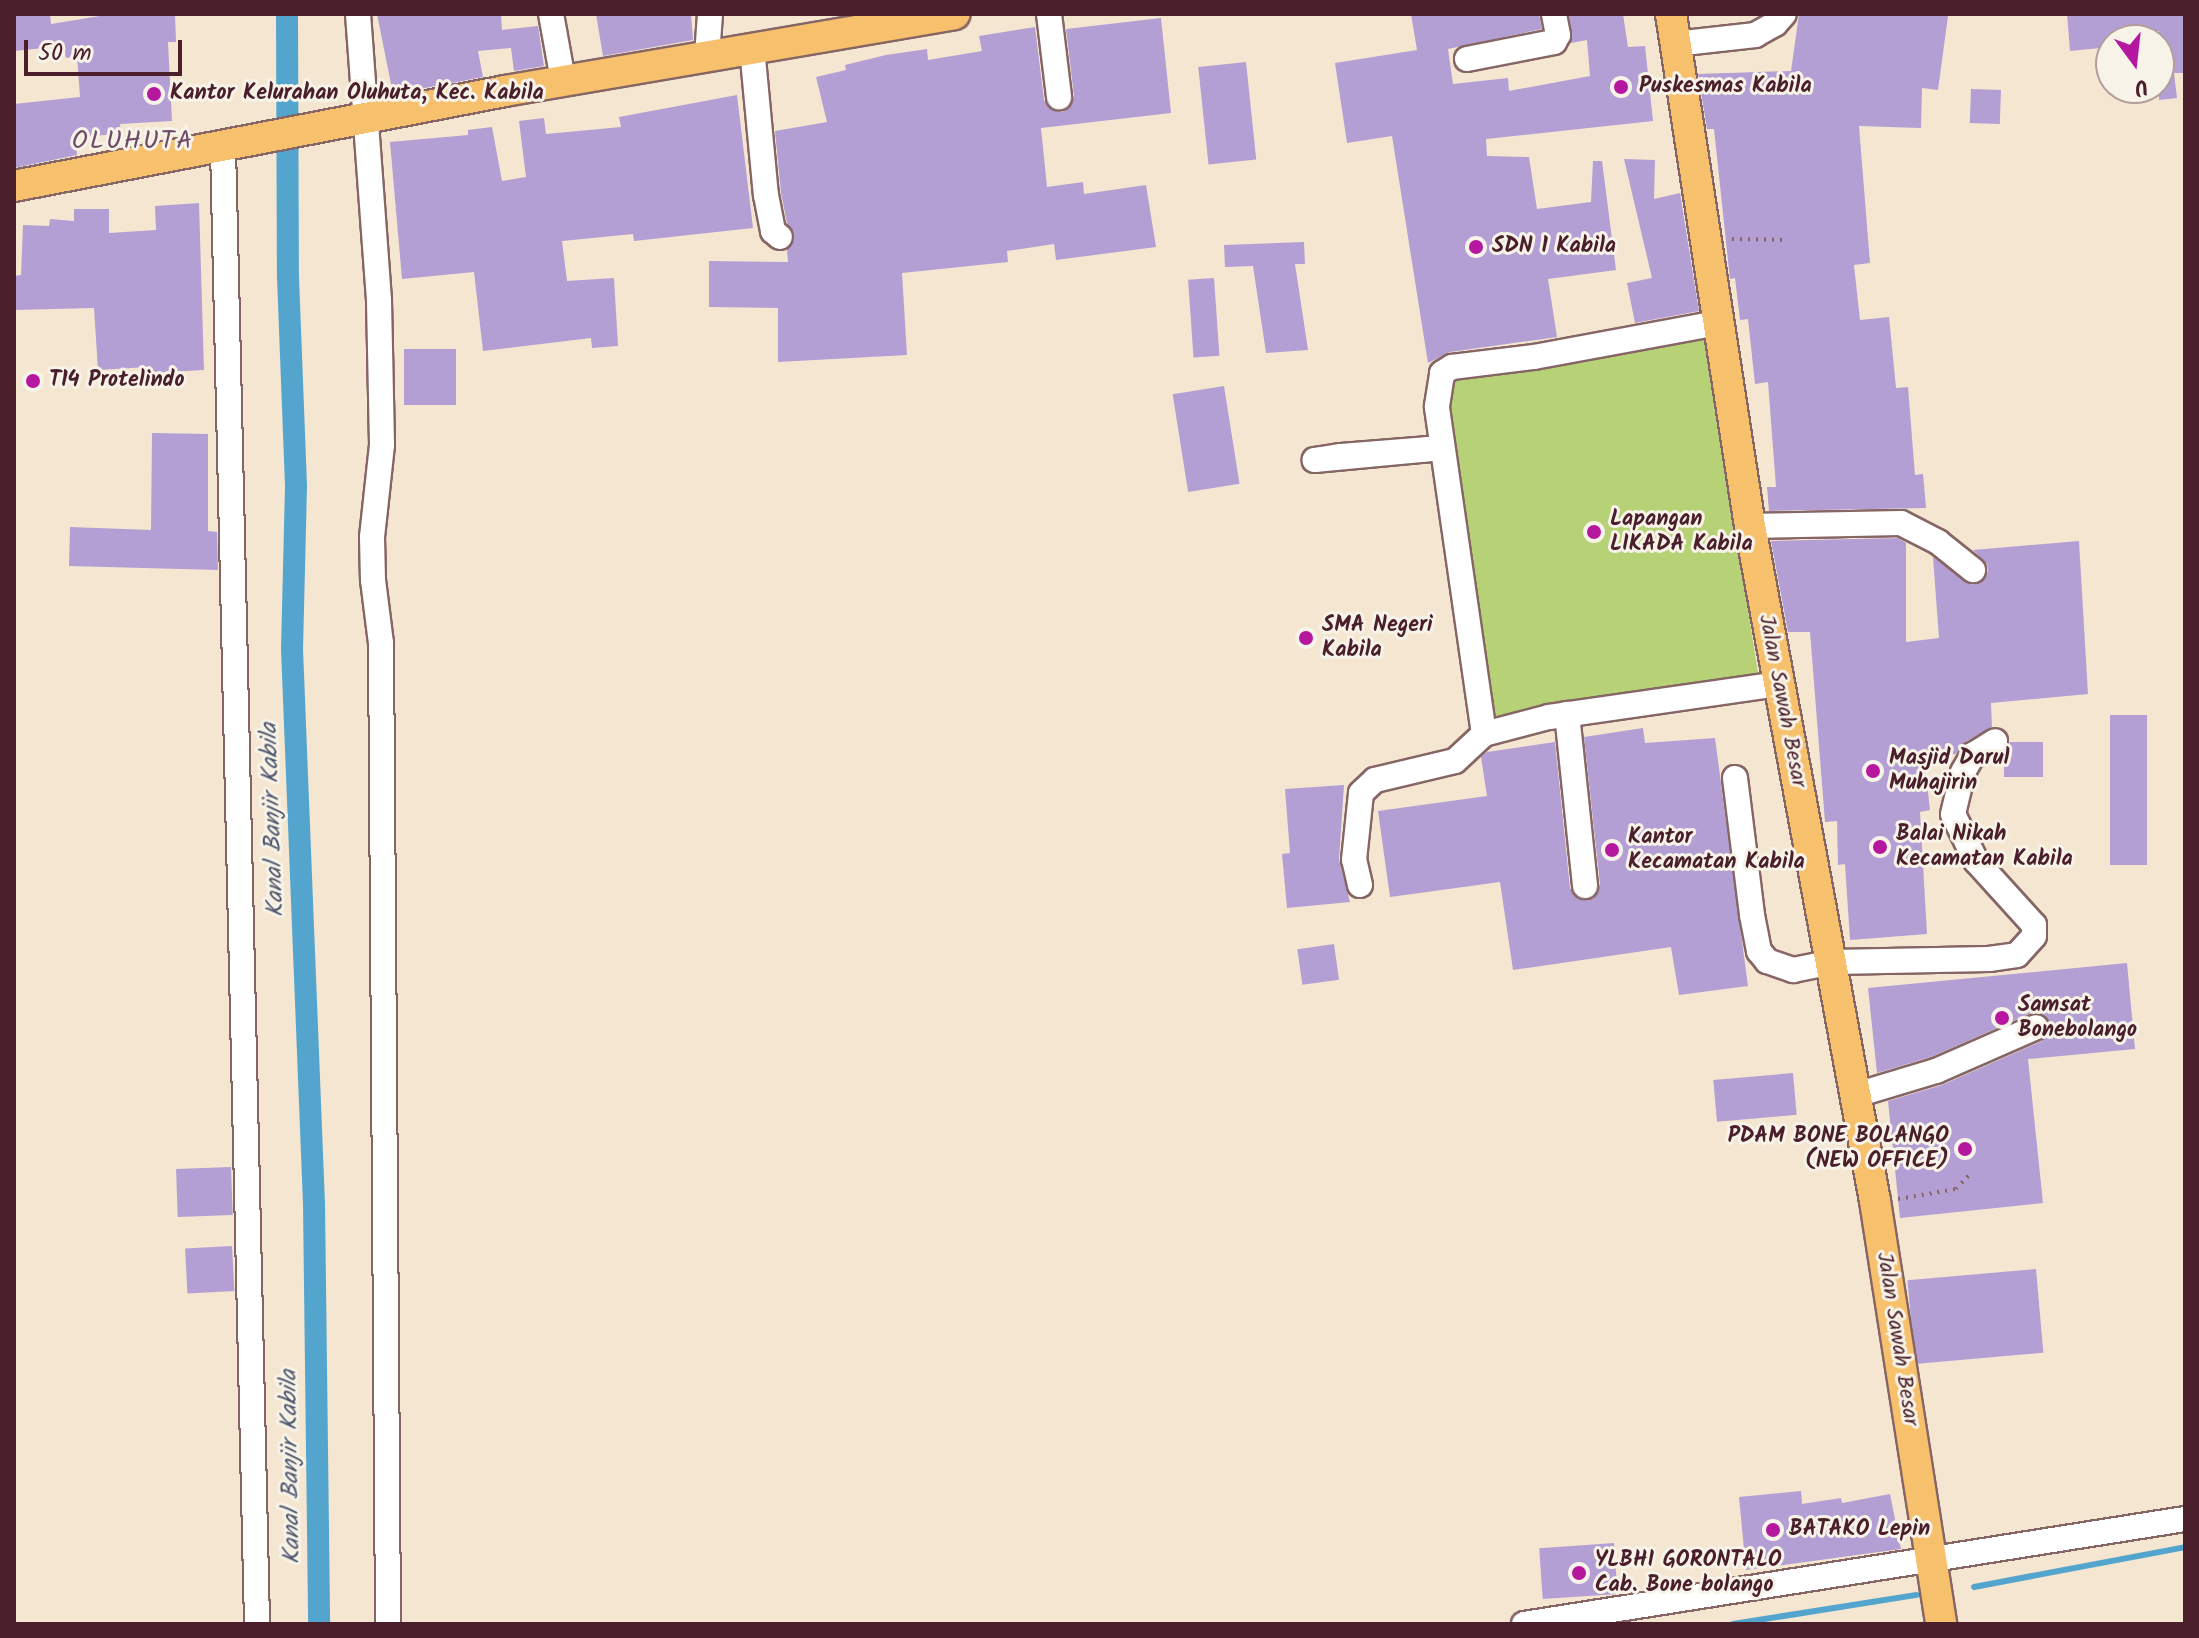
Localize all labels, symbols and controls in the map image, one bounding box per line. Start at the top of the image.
scale bar [28,24,186,74]
north arrow [2095,24,2175,104]
text: 50 m [38,34,92,73]
text: U [2130,67,2152,104]
place label: Puskesmas Kabila [1639,74,1812,100]
marker: Puskesmas Kabila [1610,76,1632,98]
place label: Kantor Kelurahan Oluhuta, Kec. Kabila [170,81,544,107]
marker: Kantor Kelurahan Oluhuta, Kec. Kabila [145,85,163,103]
district label: OLUHUTA [72,126,194,158]
place label: SDN 1 Kabila [1492,234,1616,260]
marker: SDN 1 Kabila [1467,238,1485,256]
place label: T14 Protelindo [49,368,184,394]
marker: T14 Protelindo [24,372,42,390]
place label: Lapangan LIKADA Kabila [1610,506,1753,558]
marker: Lapangan LIKADA Kabila [1585,523,1603,541]
place label: SMA Negeri Kabila [1322,612,1433,664]
street label: Jalan Sawah Besar [1752,612,1812,790]
marker: SMA Negeri Kabila [1297,629,1315,647]
water label: Kanal Banjir Kabila [255,722,291,918]
place label: Masjid Darul Muhajirin [1889,745,2009,796]
marker: Masjid Darul Muhajirin [1864,762,1882,780]
place label: Balai Nikah Kecamatan Kabila [1896,821,2073,872]
place label: Kantor Kecamatan Kabila [1628,824,1805,876]
marker: Balai Nikah Kecamatan Kabila [1871,838,1889,856]
marker: Kantor Kecamatan Kabila [1603,841,1621,859]
place label: Samsat Bonebolango [2018,992,2137,1044]
marker: Samsat Bonebolango [1993,1009,2011,1027]
place label: PDAM BONE BOLANGO (NEW OFFICE) [1728,1123,1949,1174]
marker: PDAM BONE BOLANGO (NEW OFFICE) [1956,1140,1974,1158]
street label: Jalan Sawah Besar [1870,1250,1924,1428]
water label: Kanal Banjir Kabila [275,1369,307,1565]
place label: BATAKO Lepin [1789,1517,1930,1543]
marker: BATAKO Lepin [1764,1521,1782,1539]
place label: YLBHI GORONTALO Cab. Bone bolango [1595,1547,1782,1598]
marker: YLBHI GORONTALO Cab. Bone bolango [1570,1564,1588,1582]

